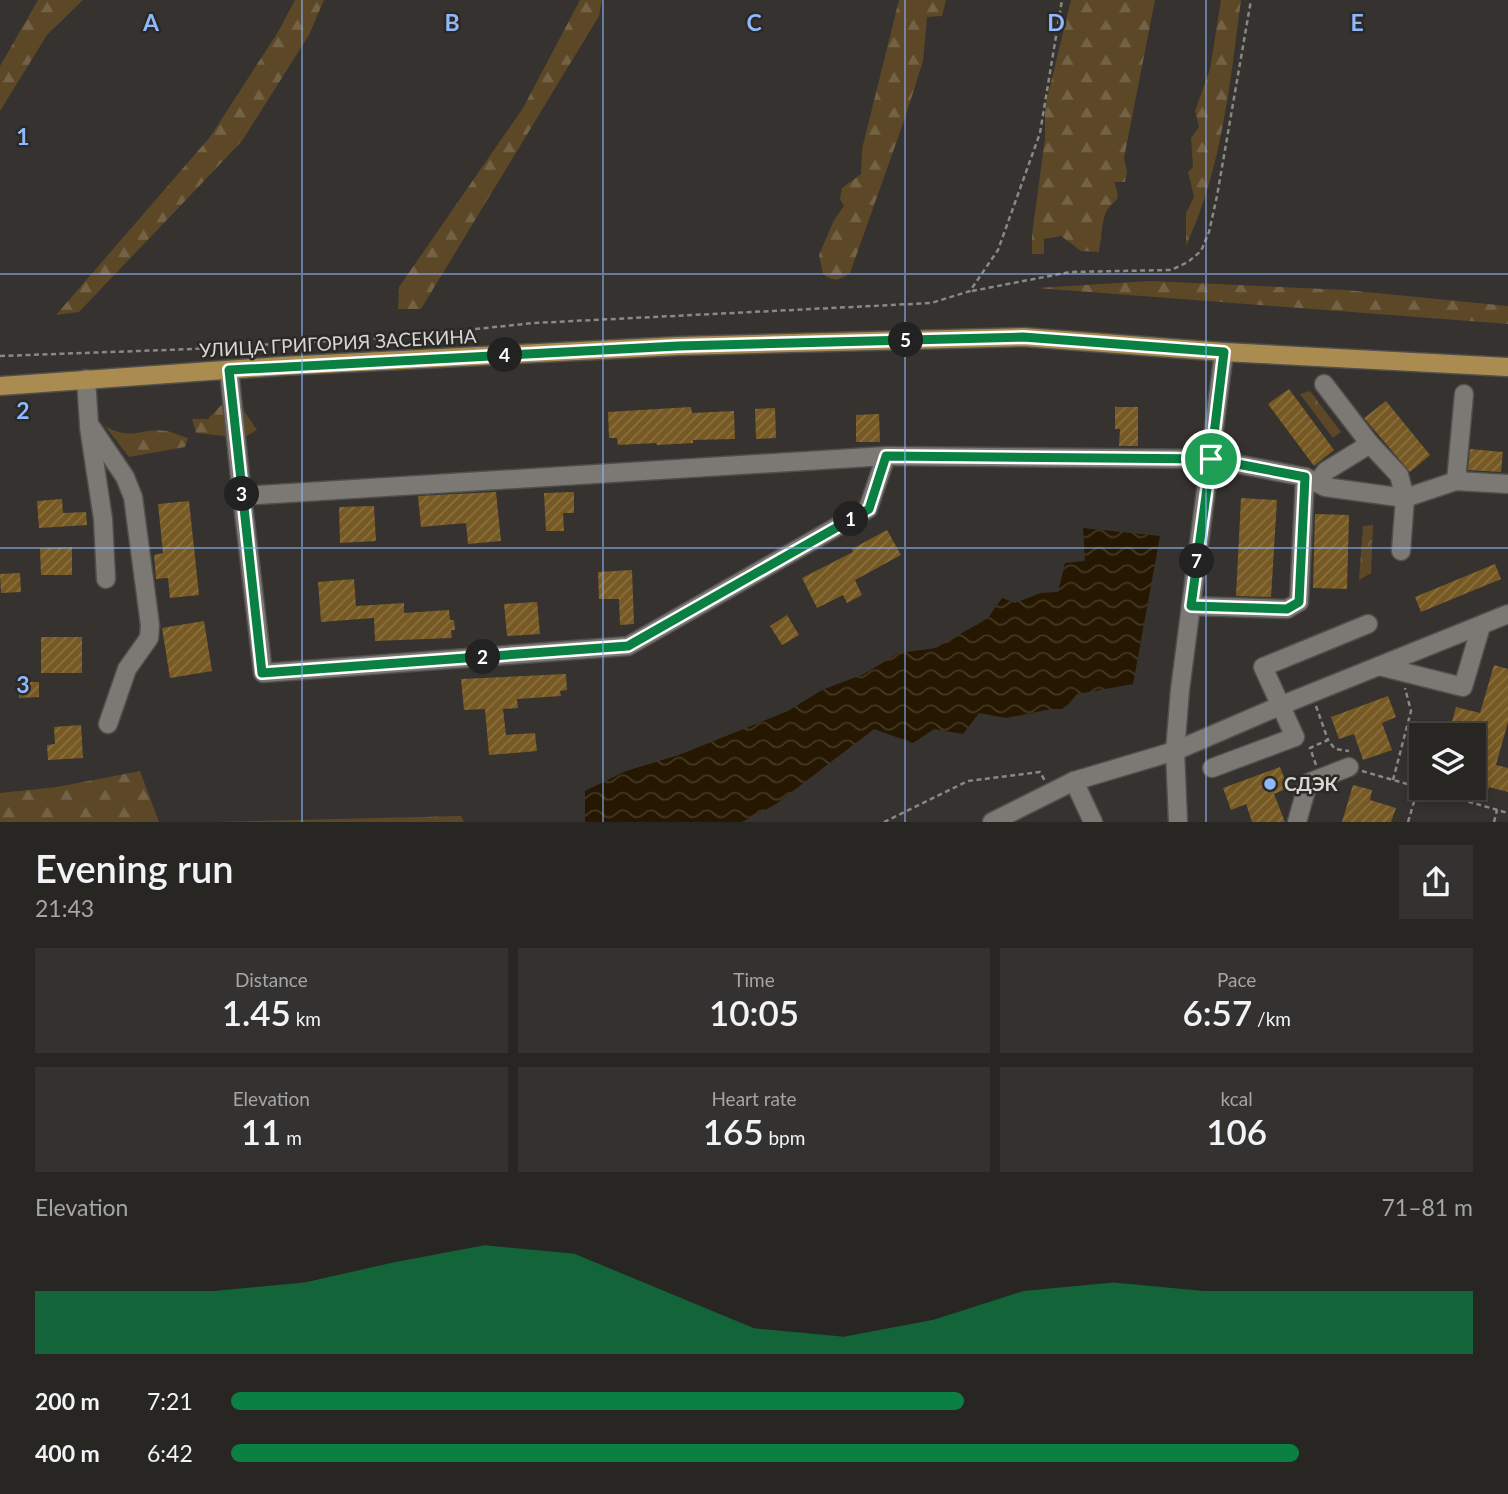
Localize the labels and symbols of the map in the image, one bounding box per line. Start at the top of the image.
text: A [142,8,160,36]
text: B [444,8,460,36]
text: C [746,8,762,36]
text: D [1047,8,1065,36]
text: E [1350,8,1364,36]
text: 1 [16,122,30,150]
pin: 5 [888,322,923,358]
street label: УЛИЦА ГРИГОРИЯ ЗАСЕКИНА [199,324,477,361]
pin: 4 [488,338,522,372]
text: 2 [16,396,30,424]
pin [1181,429,1241,489]
pin: 3 [224,476,260,512]
pin: 1 [834,502,868,536]
pin: 7 [1180,544,1214,578]
pin: 2 [466,640,500,674]
text: 3 [16,670,30,698]
place label: СДЭК [1284,772,1339,795]
marker: СДЭК [1262,776,1278,792]

